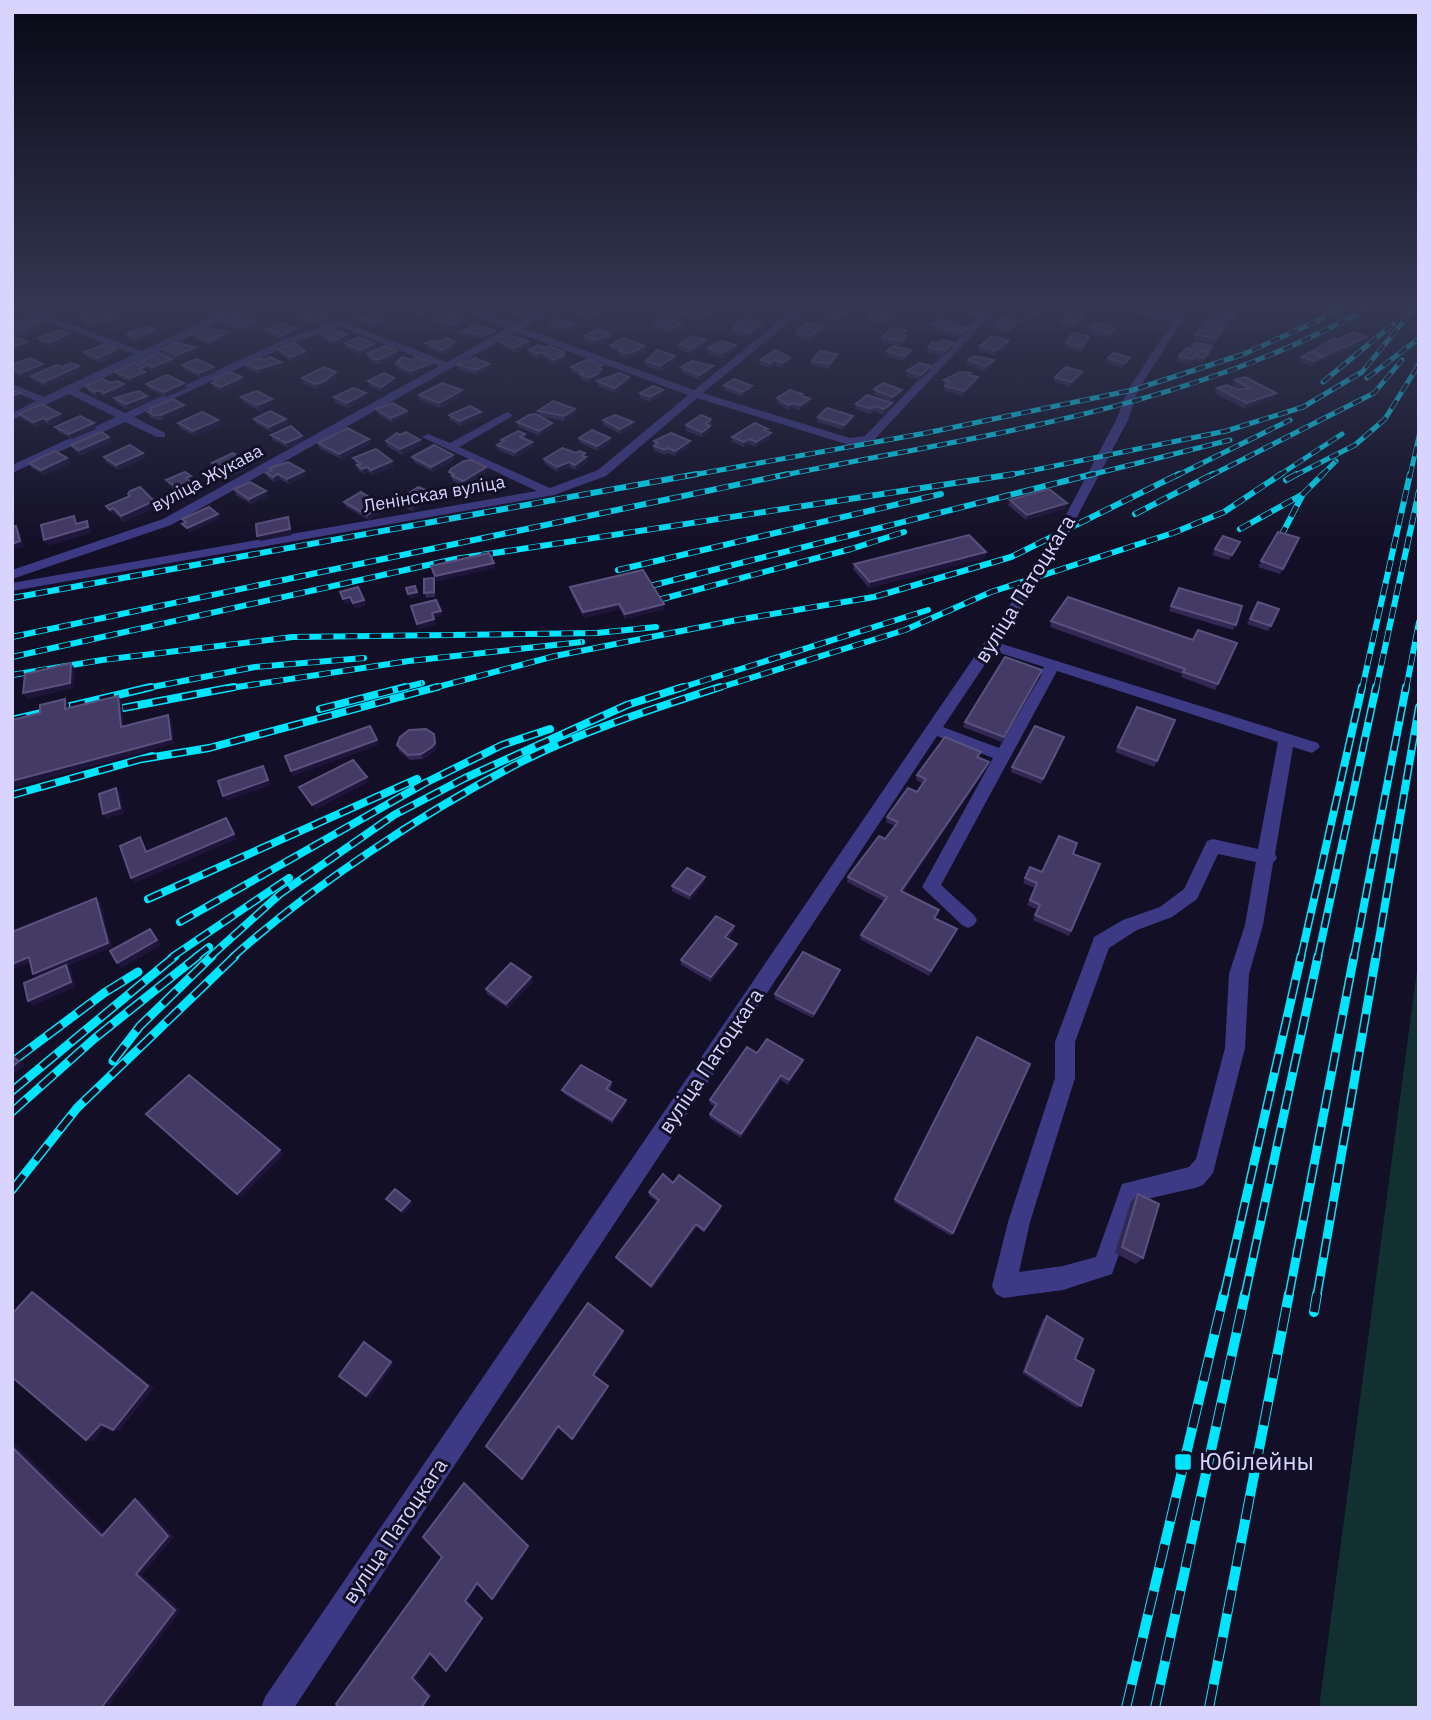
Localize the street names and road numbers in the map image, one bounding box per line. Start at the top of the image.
street label: вуліца Жукава [147,438,267,517]
street label: Ленінская вуліца [361,470,507,517]
street label: вуліца Патоцкага [967,509,1081,668]
street label: вуліца Патоцкага [651,982,769,1139]
street label: вуліца Патоцкага [335,1452,453,1609]

